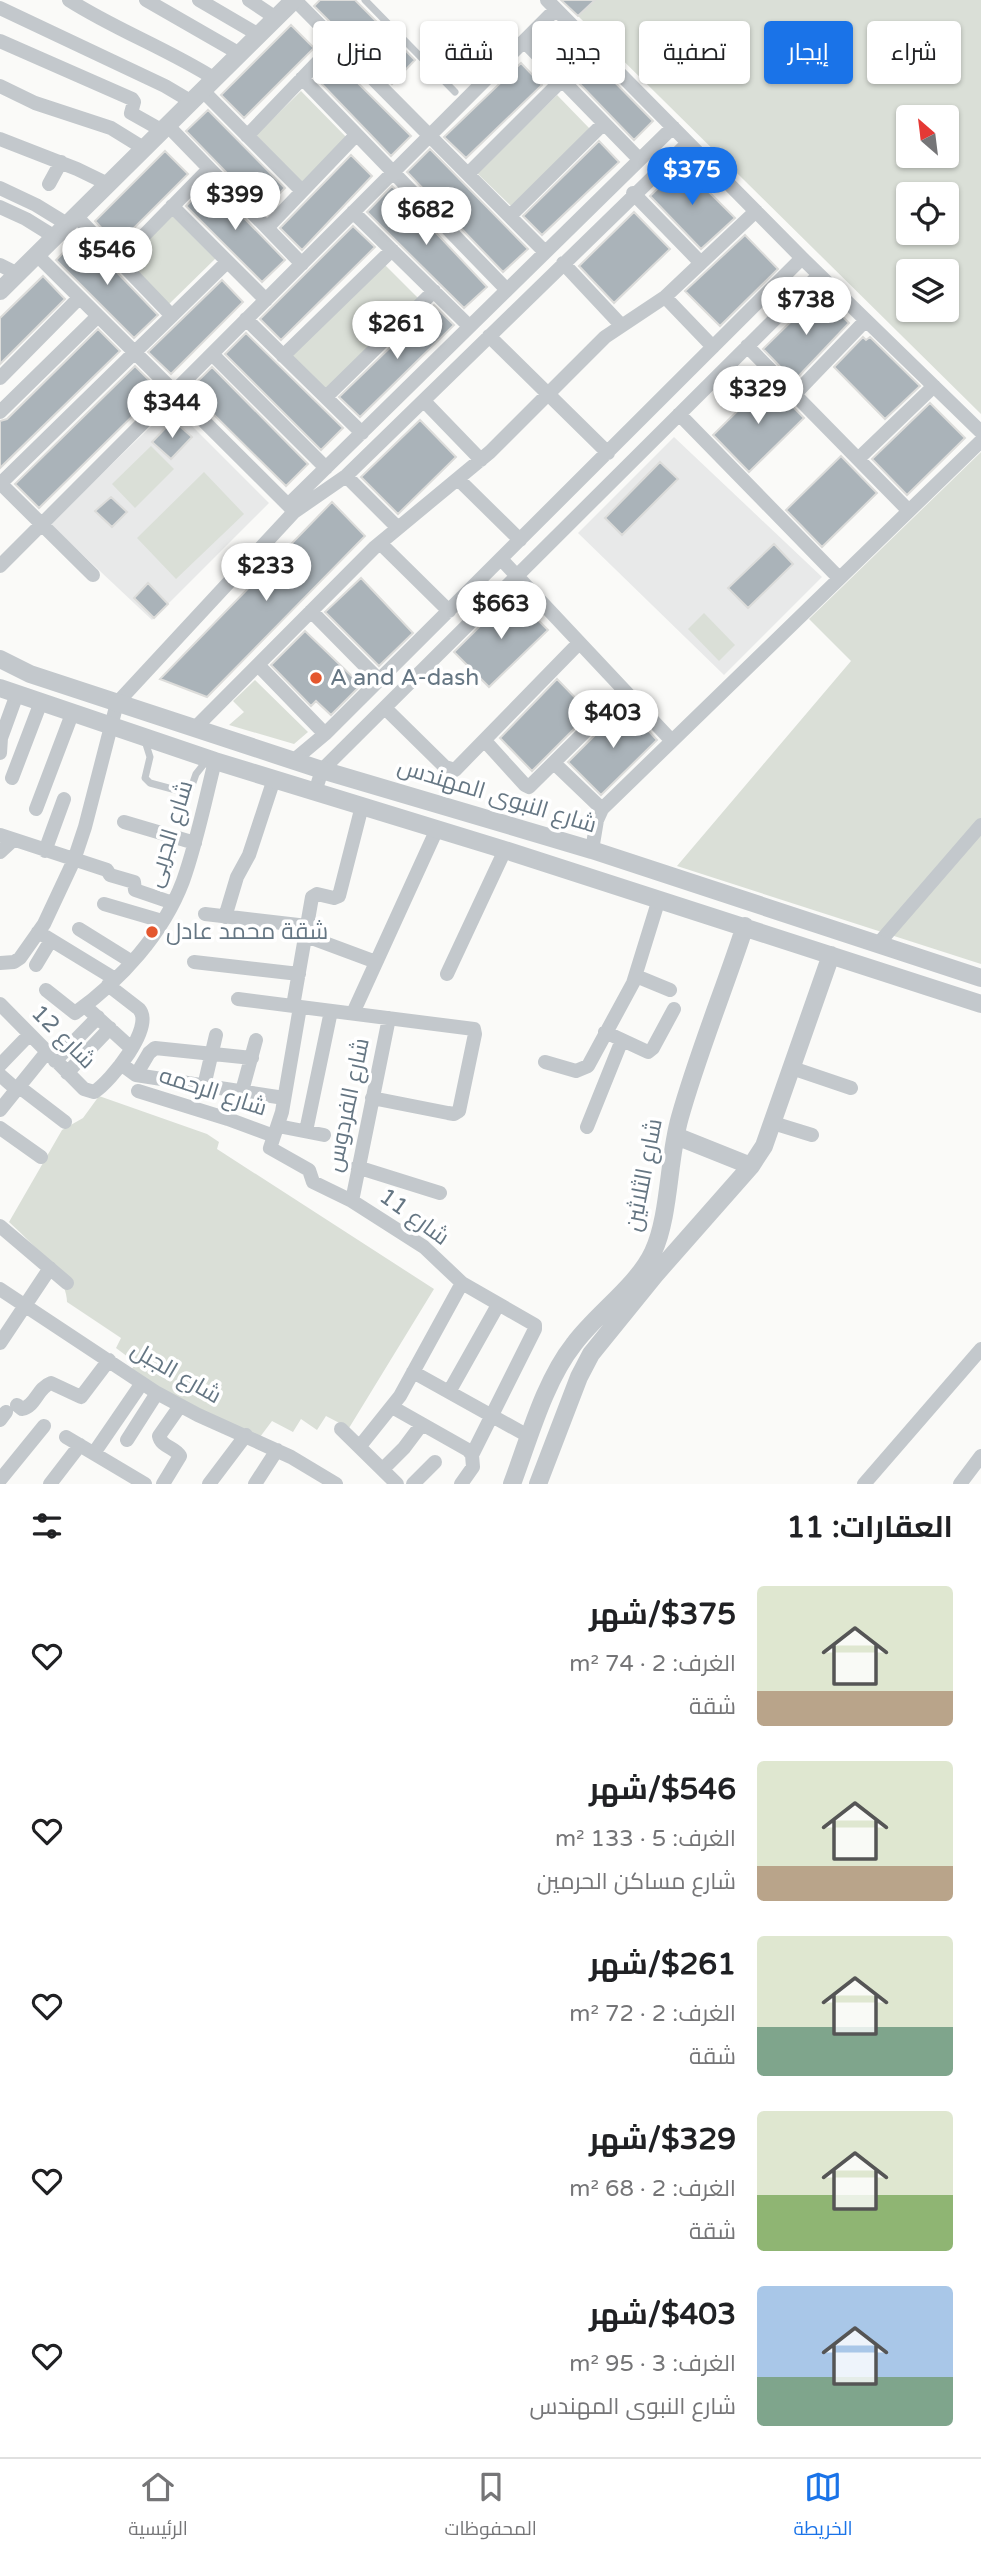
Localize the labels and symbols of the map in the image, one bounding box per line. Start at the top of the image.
north arrow [896,105,959,168]
pin: $375 [651,148,733,207]
pin: $399 [194,173,276,232]
pin: $682 [385,188,467,247]
pin: $546 [66,228,148,287]
pin: $738 [765,278,847,337]
pin: $261 [356,302,438,361]
pin: $329 [717,366,799,426]
pin: $344 [131,380,213,440]
pin: $233 [225,544,307,603]
pin: $663 [460,582,542,641]
place label: A and A-dash [330,664,479,692]
marker: A and A-dash [308,670,324,686]
pin: $403 [572,690,654,750]
street label: شارع النبوى المهندس [394,752,600,841]
street label: شارع الجربى [140,777,200,891]
place label: شقة محمد عادل [166,918,328,946]
marker: شقة محمد عادل [144,924,160,940]
street label: شارع 12 [24,999,101,1076]
street label: شارع الفردوس [320,1036,377,1175]
street label: شارع الرحمه [155,1061,270,1123]
street label: شارع الثلاثين [619,1116,670,1234]
street label: شارع 11 [373,1182,454,1252]
street label: شارع الجبل [125,1336,226,1411]

